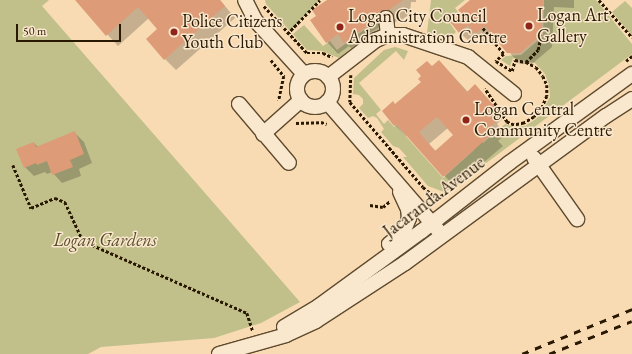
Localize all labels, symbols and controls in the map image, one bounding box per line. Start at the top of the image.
place label: Logan Art Gallery [537,5,609,48]
place label: Logan City Council Administration Centre [348,6,507,48]
place label: Police Citizens Youth Club [182,11,282,54]
scale bar [18,16,123,42]
marker: Logan Art Gallery [524,21,534,31]
marker: Logan City Council Administration Centre [335,22,345,32]
text: 50 m [23,23,46,39]
marker: Police Citizens Youth Club [169,27,179,37]
place label: Logan Central Community Centre [474,99,612,142]
marker: Logan Central Community Centre [461,115,471,125]
street label: Jacaranda Avenue [379,152,489,242]
park label: Logan Gardens [53,229,157,251]

